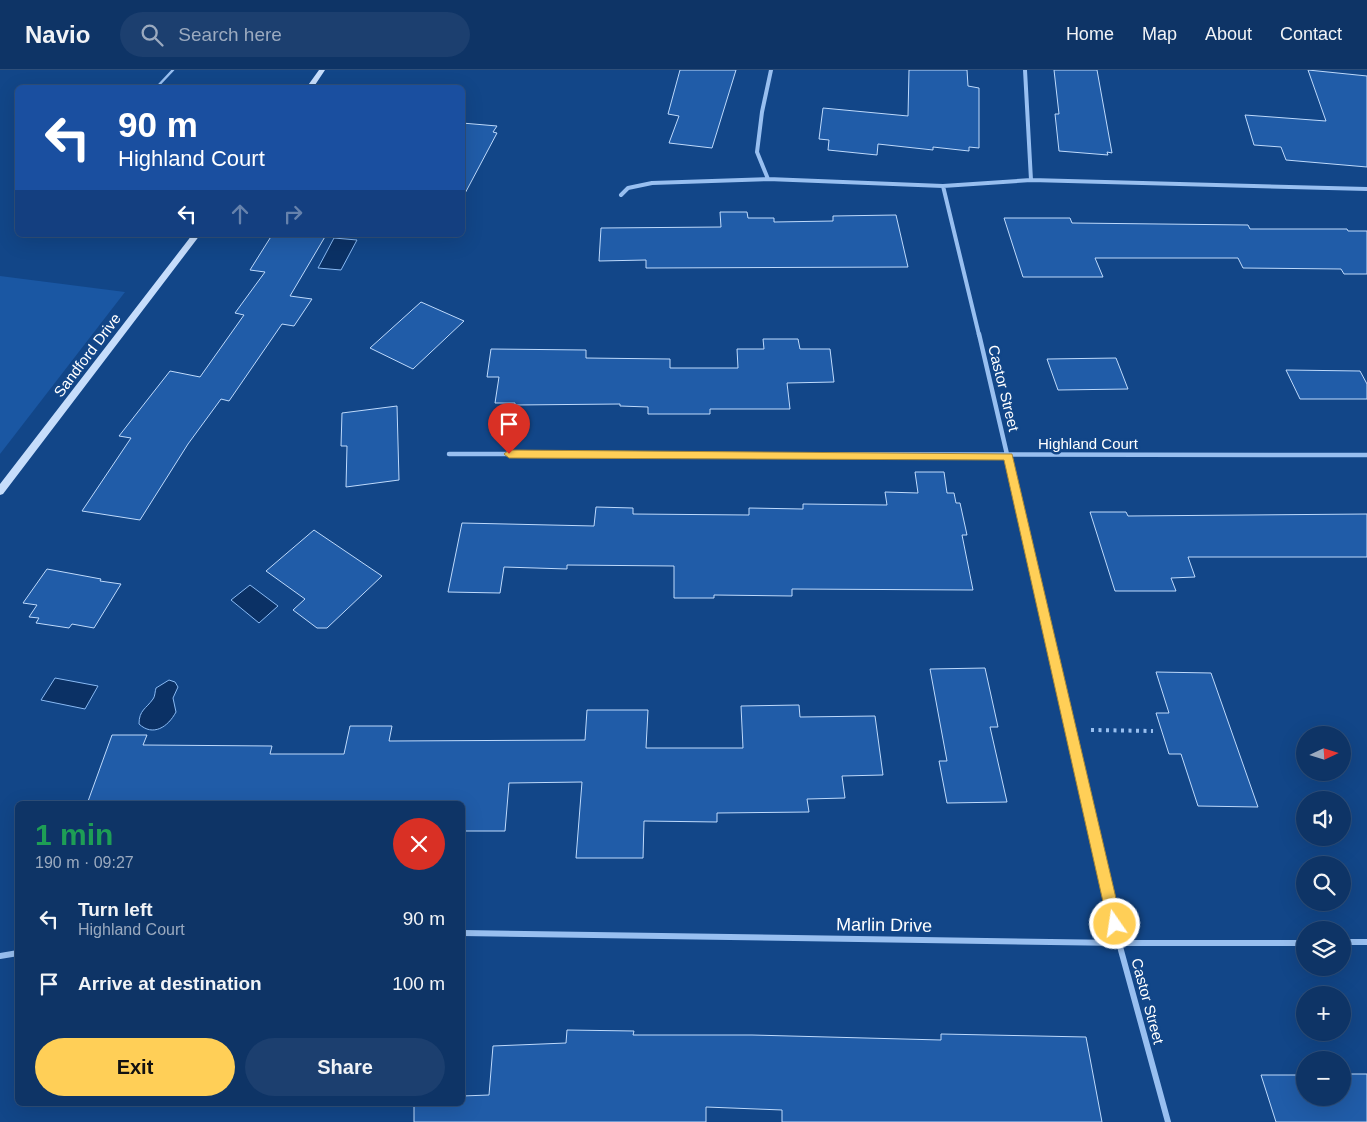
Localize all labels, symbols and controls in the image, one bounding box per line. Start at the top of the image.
search box [120,12,470,57]
text: Navio [25,21,90,48]
icon: search [138,21,166,49]
text: Search here [178,24,282,45]
text: Home [1066,24,1114,44]
text: Map [1142,24,1177,44]
text: About [1205,24,1252,44]
text: Contact [1280,24,1342,44]
icon: left [35,105,100,170]
text: 90 m [118,105,198,144]
text: Highland Court [118,146,265,171]
icon: left [173,200,201,228]
icon: ahead [226,200,254,228]
icon: right [279,200,307,228]
street label: Sandford Drive [50,310,124,400]
street label: Castor Street [985,343,1023,434]
pin [488,403,530,454]
icon: arrive [495,410,523,438]
street label: Highland Court [1038,435,1139,452]
north arrow [1296,726,1351,781]
map controls [1296,726,1351,1106]
button: sound [1296,791,1351,846]
text: 1 min [35,818,113,851]
button: close [393,818,445,870]
text: 190 m · 09:27 [35,854,134,871]
button: search [1296,856,1351,911]
position arrow [1088,897,1140,949]
text: Turn left [78,899,153,920]
icon: left [35,905,63,933]
text: 90 m [403,908,445,929]
street label: Marlin Drive [836,914,932,936]
text: Highland Court [78,921,185,938]
button: layers [1296,921,1351,976]
street label: Castor Street [1128,956,1168,1047]
icon: arrive [35,970,63,998]
text: Arrive at destination [78,973,262,994]
text: 100 m [392,973,445,994]
button: + [1296,986,1351,1041]
button: Exit [35,1038,235,1096]
button: Share [245,1038,445,1096]
button: − [1296,1051,1351,1106]

